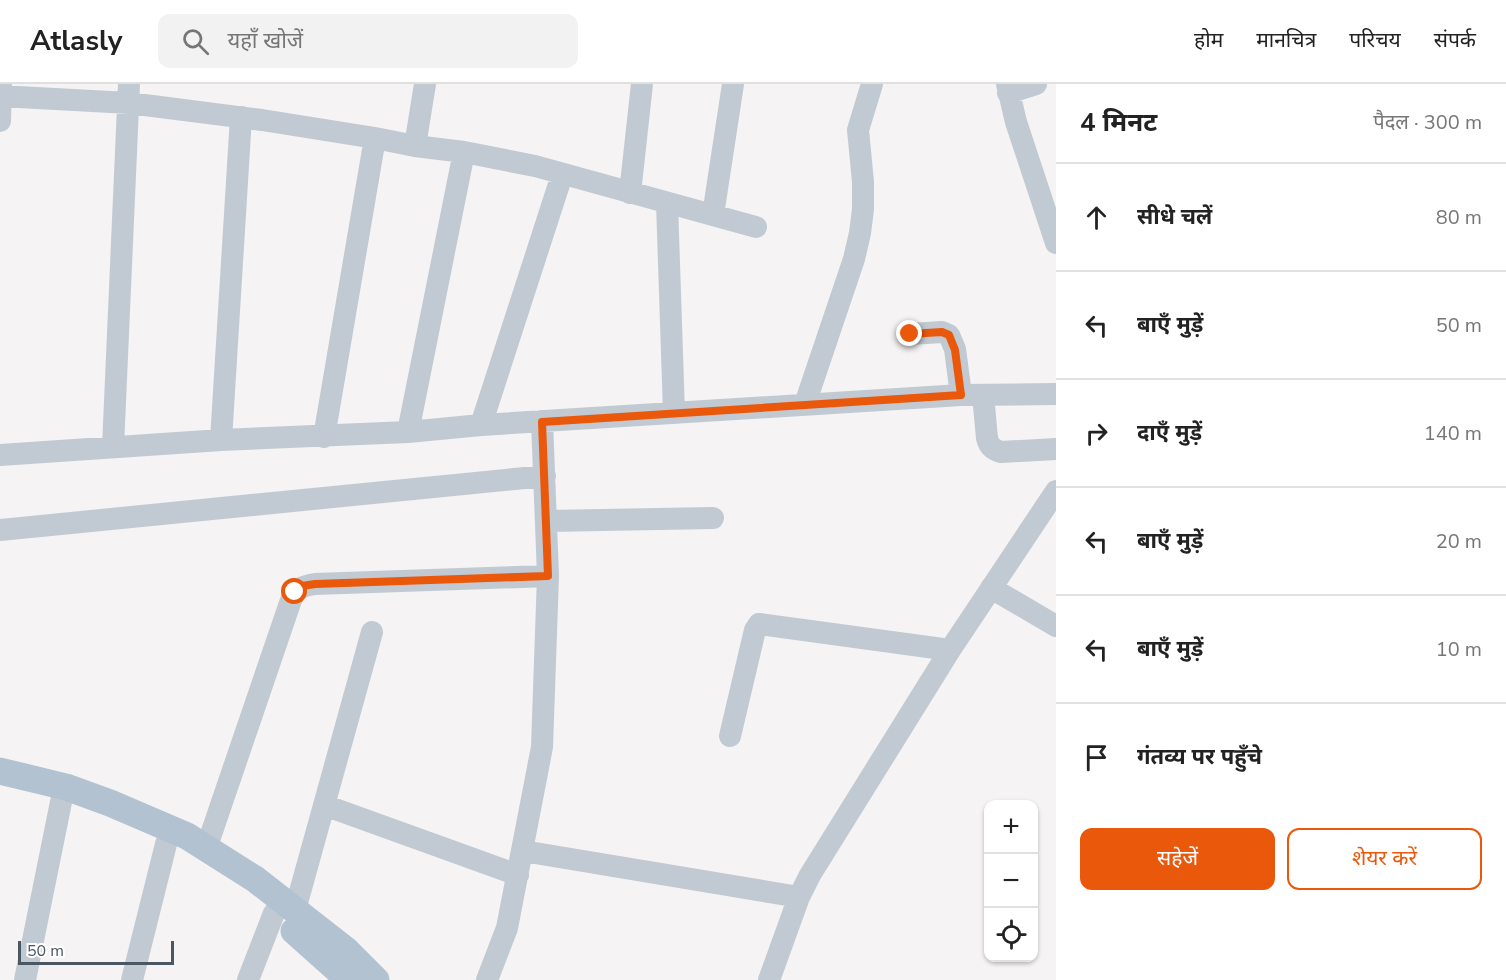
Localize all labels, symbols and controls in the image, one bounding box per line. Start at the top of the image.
search box [158,14,578,68]
text: Atlasly [30,22,122,60]
icon: search [179,25,212,58]
text: यहाँ खोजें [227,26,303,56]
text: होम [1194,26,1223,54]
text: मानचित्र [1256,26,1316,54]
text: परिचय [1349,26,1401,54]
text: संपर्क [1434,26,1476,54]
text: 4 मिनट [1080,105,1157,140]
text: पैदल · 300 m [1373,109,1482,136]
icon: ahead [1080,201,1113,234]
text: सीधे चलें [1137,202,1212,232]
text: 80 m [1436,204,1482,231]
icon: left [1080,309,1113,342]
text: बाएँ मुड़ें [1137,310,1203,340]
text: 50 m [1436,312,1482,339]
route end [896,320,922,346]
icon: right [1080,417,1113,450]
text: दाएँ मुड़ें [1137,418,1202,448]
text: 140 m [1424,420,1482,447]
icon: left [1080,525,1113,558]
text: बाएँ मुड़ें [1137,526,1203,556]
text: 20 m [1436,528,1482,555]
route start [281,578,307,604]
icon: left [1080,633,1113,666]
text: बाएँ मुड़ें [1137,634,1203,664]
text: 10 m [1436,636,1482,663]
icon: arrive [1080,741,1113,774]
text: गंतव्य पर पहुँचे [1137,742,1262,772]
map controls [984,800,1038,962]
button: + [984,800,1038,854]
button: सहेजें [1080,828,1275,890]
button: शेयर करें [1287,828,1482,890]
button: − [984,854,1038,908]
button: locate [984,908,1038,962]
scale bar [18,938,174,966]
text: 50 m [27,940,64,962]

